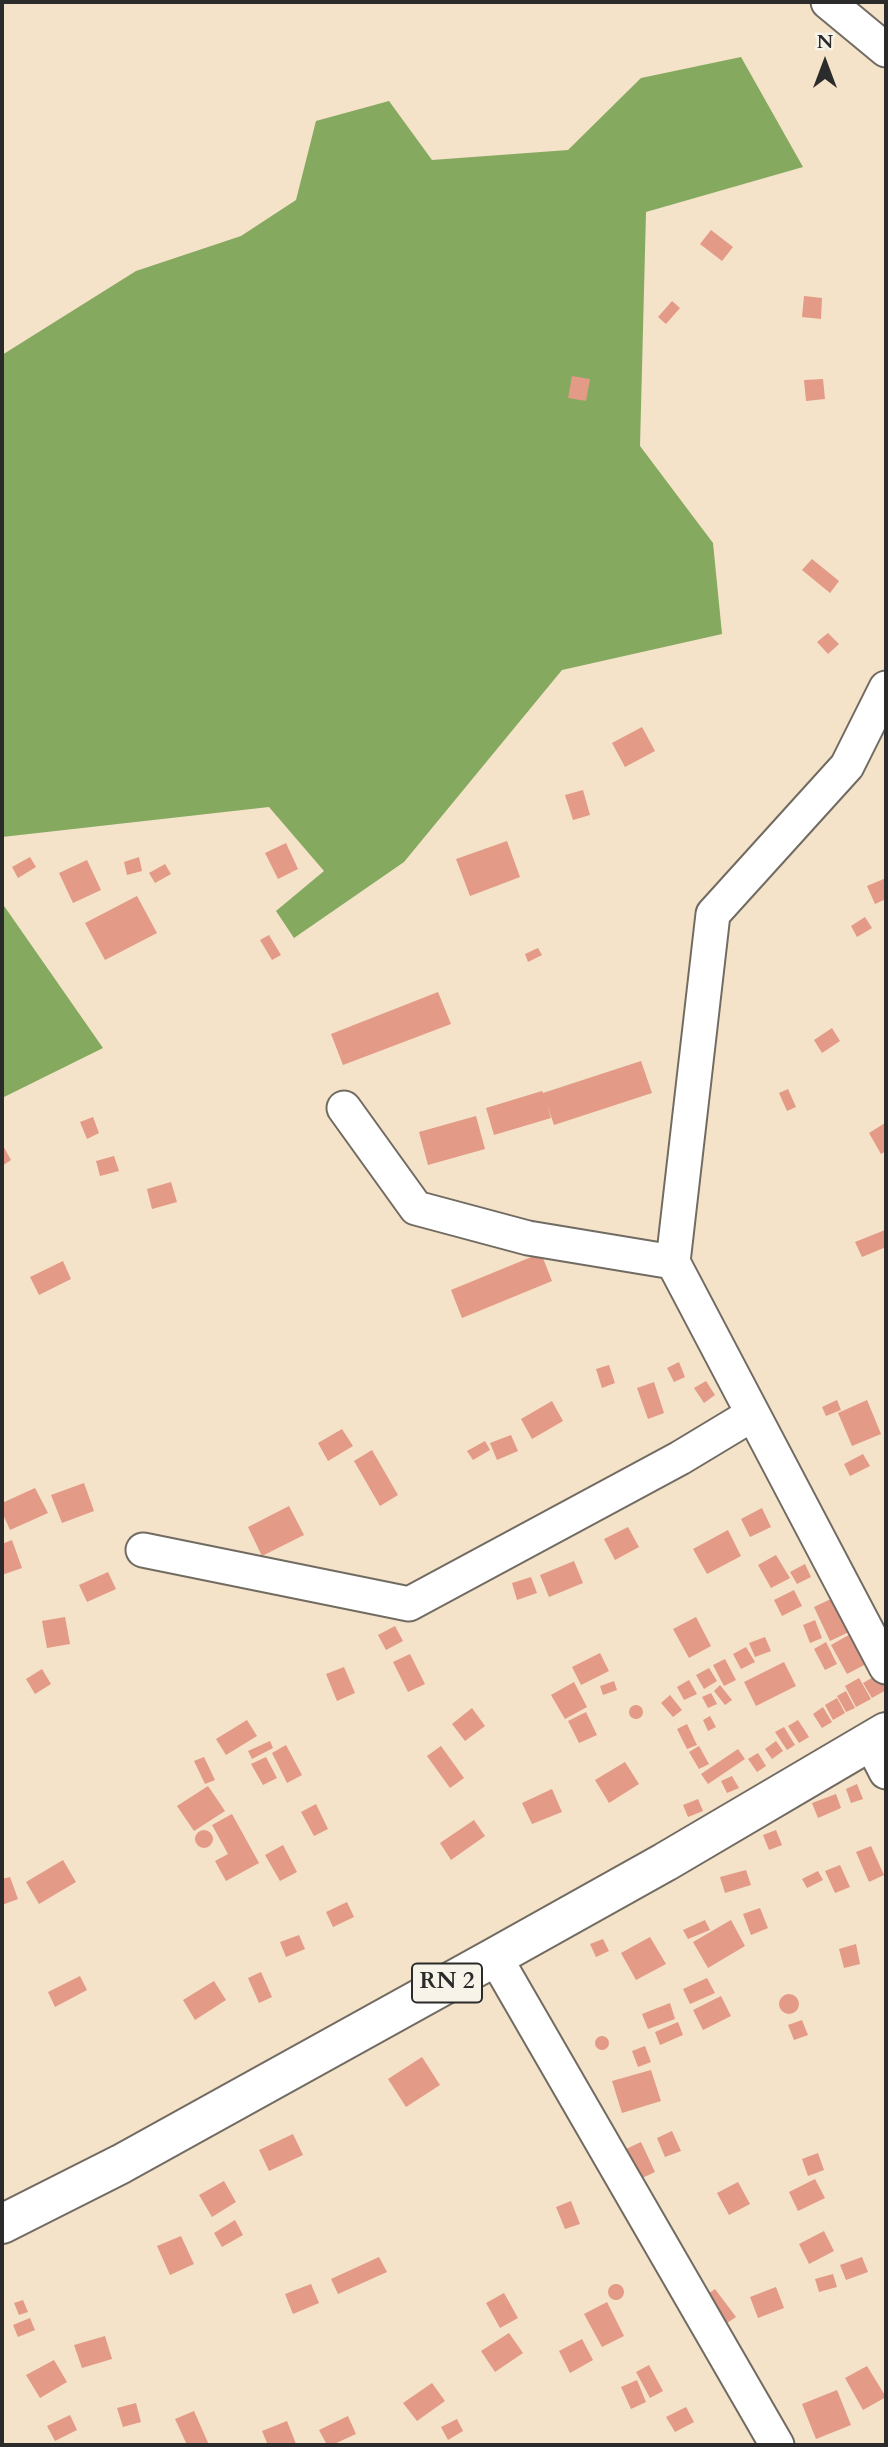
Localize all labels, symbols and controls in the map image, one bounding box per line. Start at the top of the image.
north arrow [790,28,860,98]
text: N [817,29,833,55]
road number: RN 2 [412,1964,482,2002]

